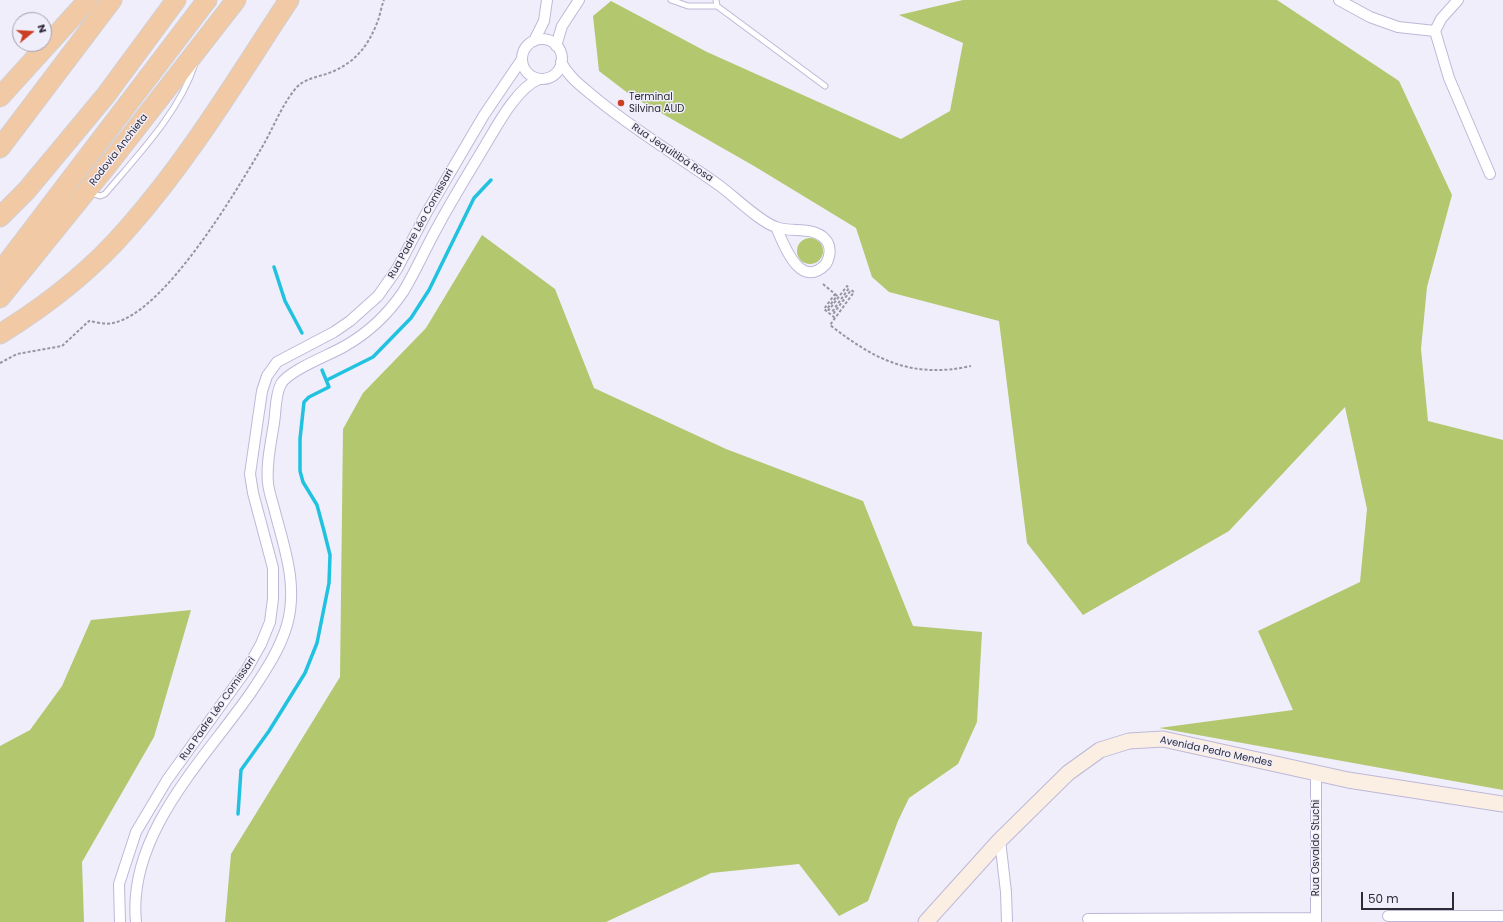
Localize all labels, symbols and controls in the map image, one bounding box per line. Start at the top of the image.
north arrow [12,12,52,52]
text: N [34,22,51,35]
place label: Terminal Silvina AUD [629,91,684,114]
marker: Terminal Silvina AUD [616,98,626,108]
street label: Rodovia Anchieta [87,112,151,188]
street label: Rua Jequitibá Rosa [629,121,715,185]
street label: Rua Padre Léo Comissari [386,167,456,281]
street label: Rua Padre Léo Comissari [178,655,258,763]
street label: Avenida Pedro Mendes [1159,734,1273,770]
street label: Rua Osvaldo Stuchi [1310,800,1322,896]
scale bar [1363,884,1456,910]
text: 50 m [1368,890,1399,907]

